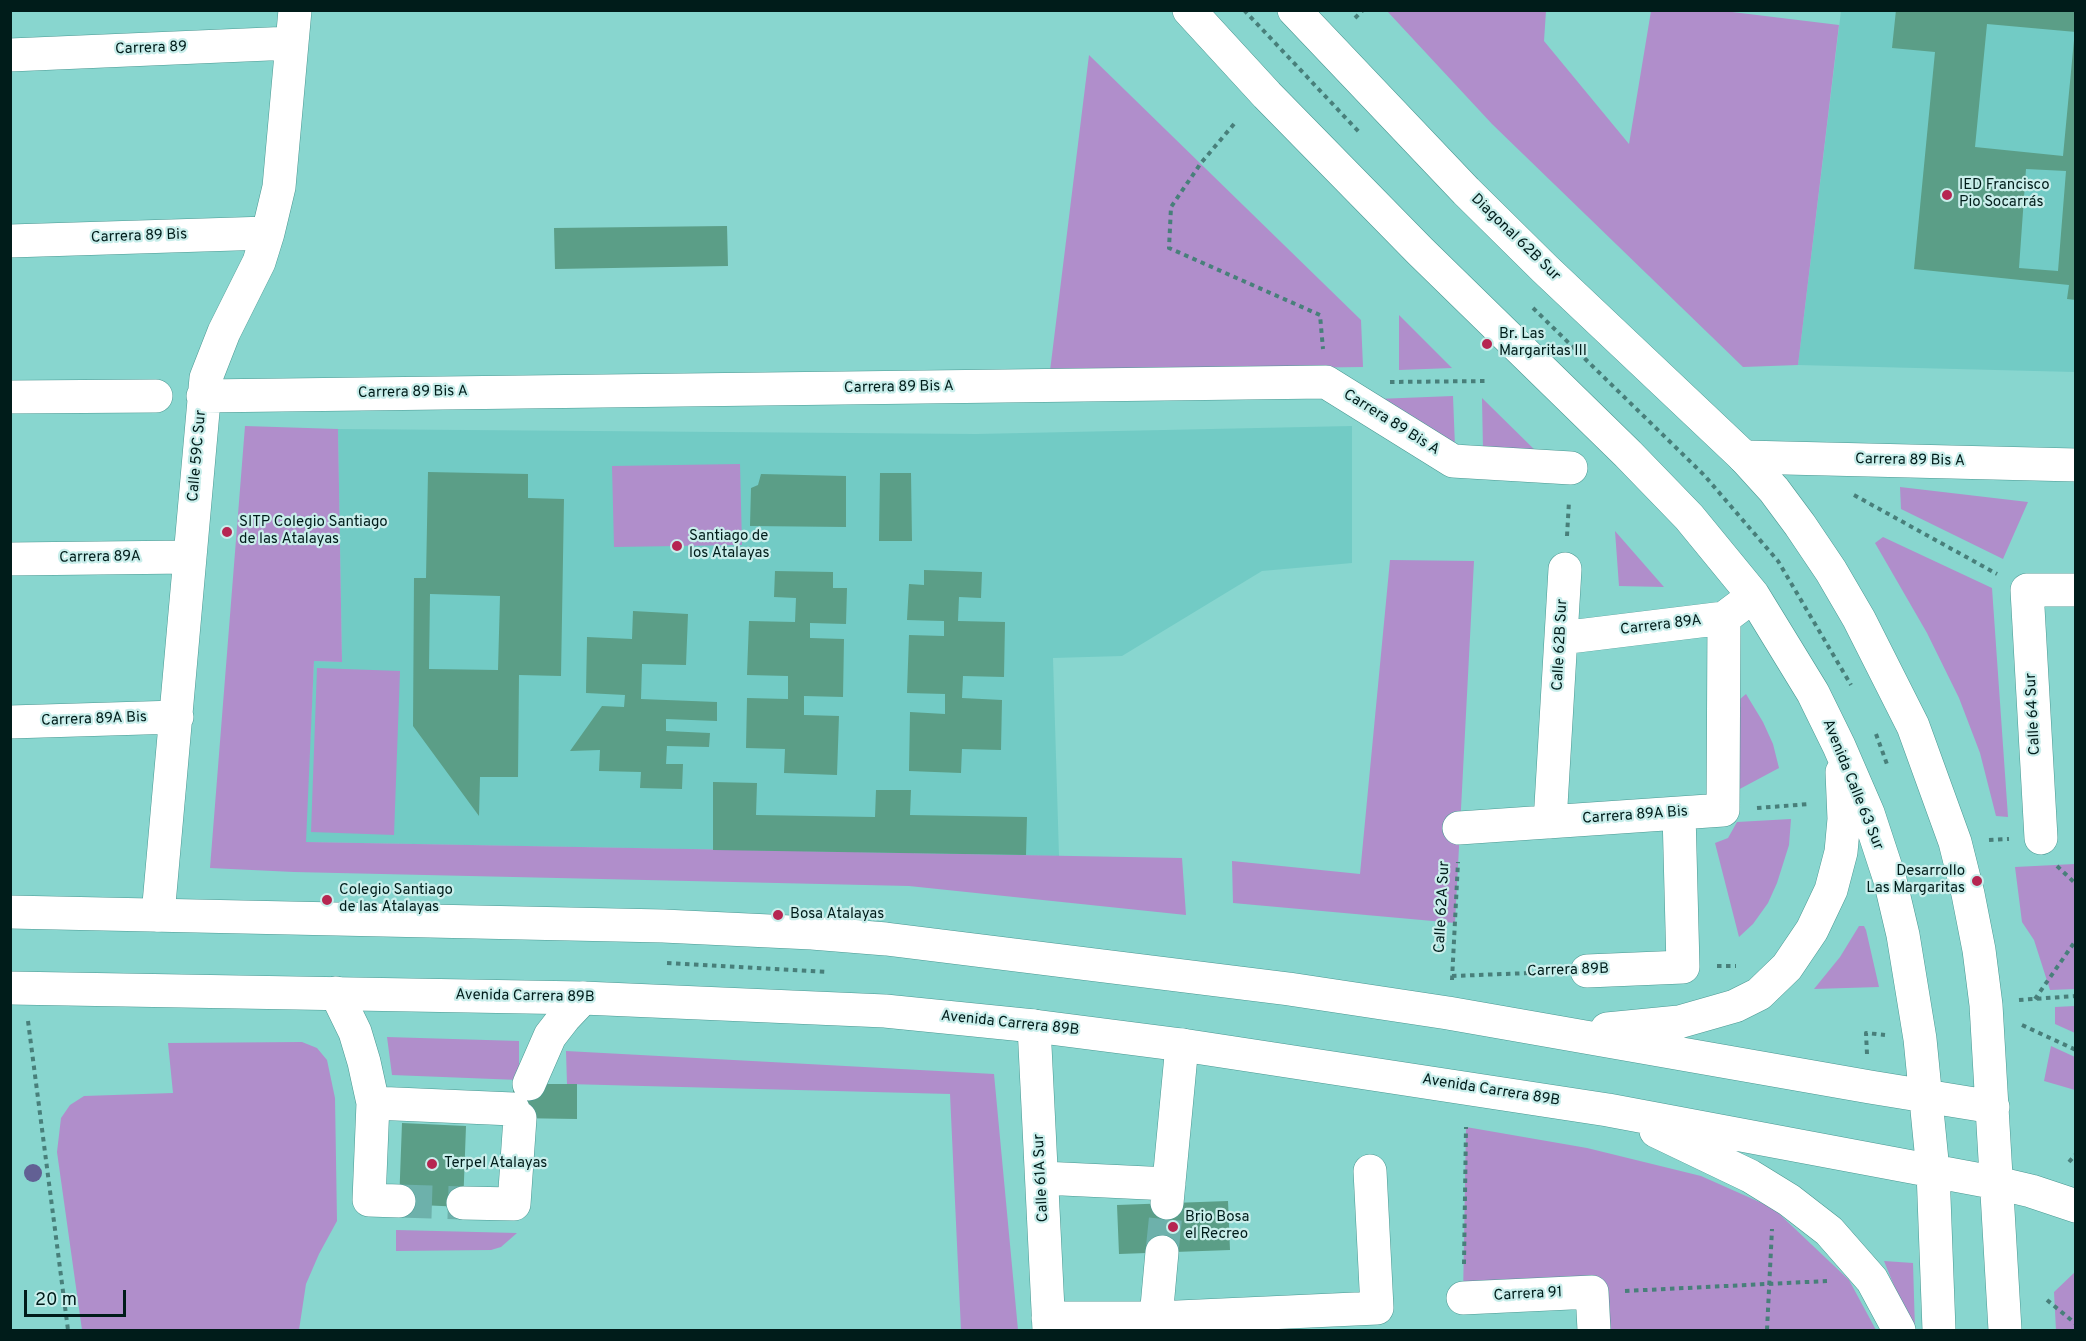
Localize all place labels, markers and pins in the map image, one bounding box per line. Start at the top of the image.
place label: IED Francisco Pio Socarrás [1959,177,2050,212]
marker: IED Francisco Pio Socarrás [1940,188,1954,202]
place label: Br. Las Margaritas III [1499,326,1587,361]
marker: Br. Las Margaritas III [1480,337,1494,351]
place label: SITP Colegio Santiago de las Atalayas [239,514,388,549]
marker: SITP Colegio Santiago de las Atalayas [220,525,234,539]
place label: Santiago de los Atalayas [689,528,769,563]
marker: Santiago de los Atalayas [670,539,684,553]
place label: Desarrollo Las Margaritas [1866,863,1965,898]
marker: Desarrollo Las Margaritas [1970,874,1984,888]
place label: Colegio Santiago de las Atalayas [339,882,453,917]
marker: Colegio Santiago de las Atalayas [320,893,334,907]
place label: Bosa Atalayas [790,906,884,924]
marker: Bosa Atalayas [771,908,785,922]
place label: Terpel Atalayas [444,1155,547,1173]
marker: Terpel Atalayas [425,1157,439,1171]
place label: Brio Bosa el Recreo [1185,1209,1249,1244]
marker: Brio Bosa el Recreo [1166,1220,1180,1234]

